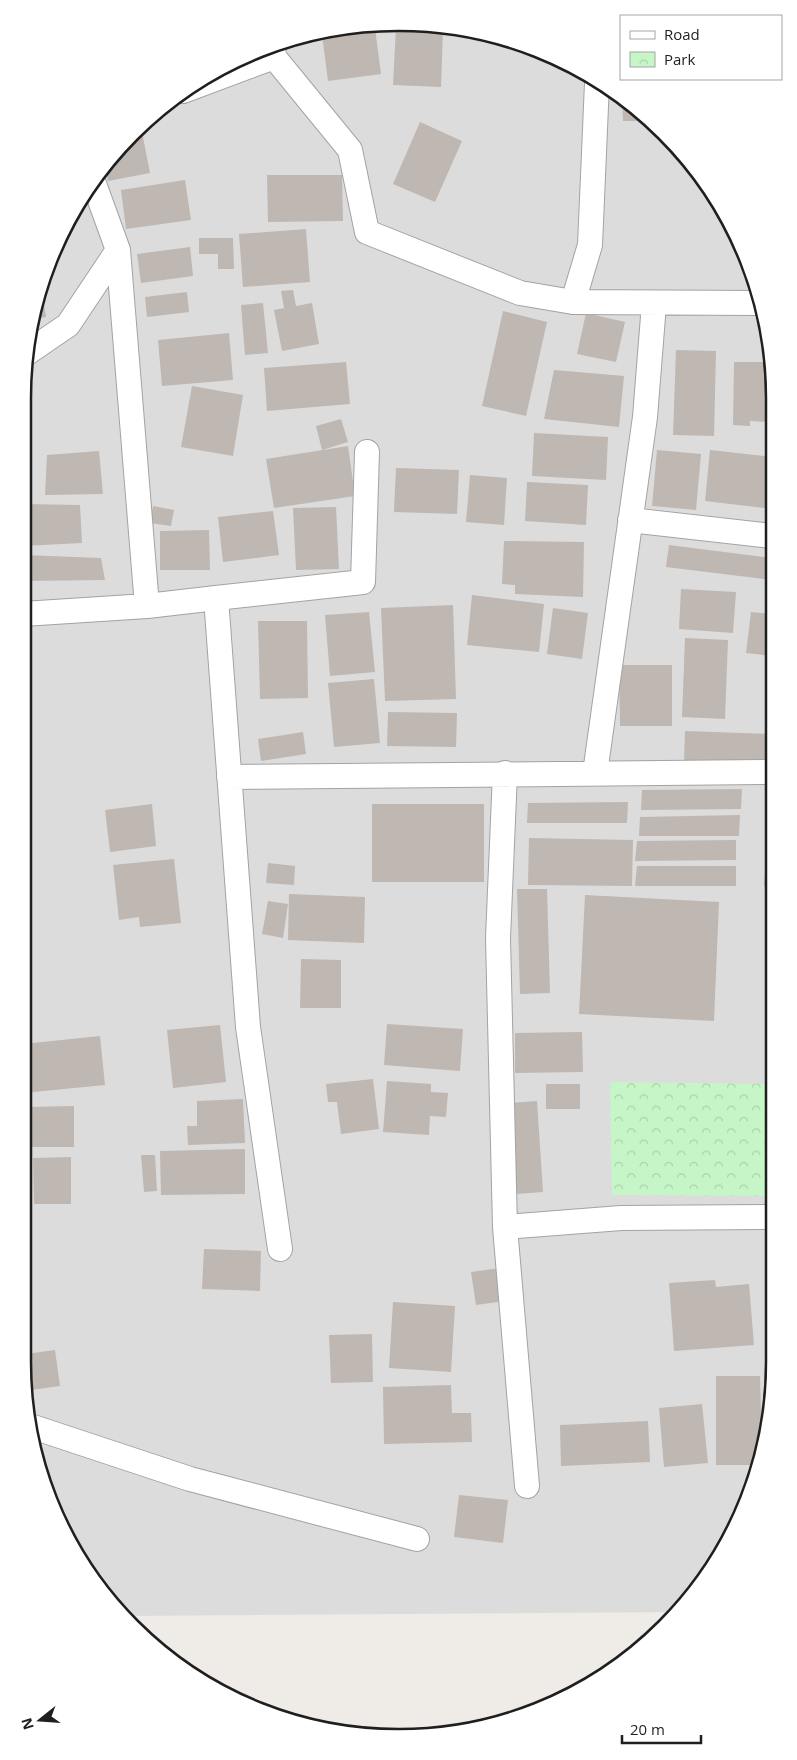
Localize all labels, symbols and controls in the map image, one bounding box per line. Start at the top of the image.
legend [620,15,782,80]
text: Road [664,24,700,44]
text: Park [664,49,695,69]
north arrow [15,1695,65,1745]
scale bar [622,1712,701,1744]
text: N [16,1716,38,1732]
text: 20 m [630,1719,665,1739]

